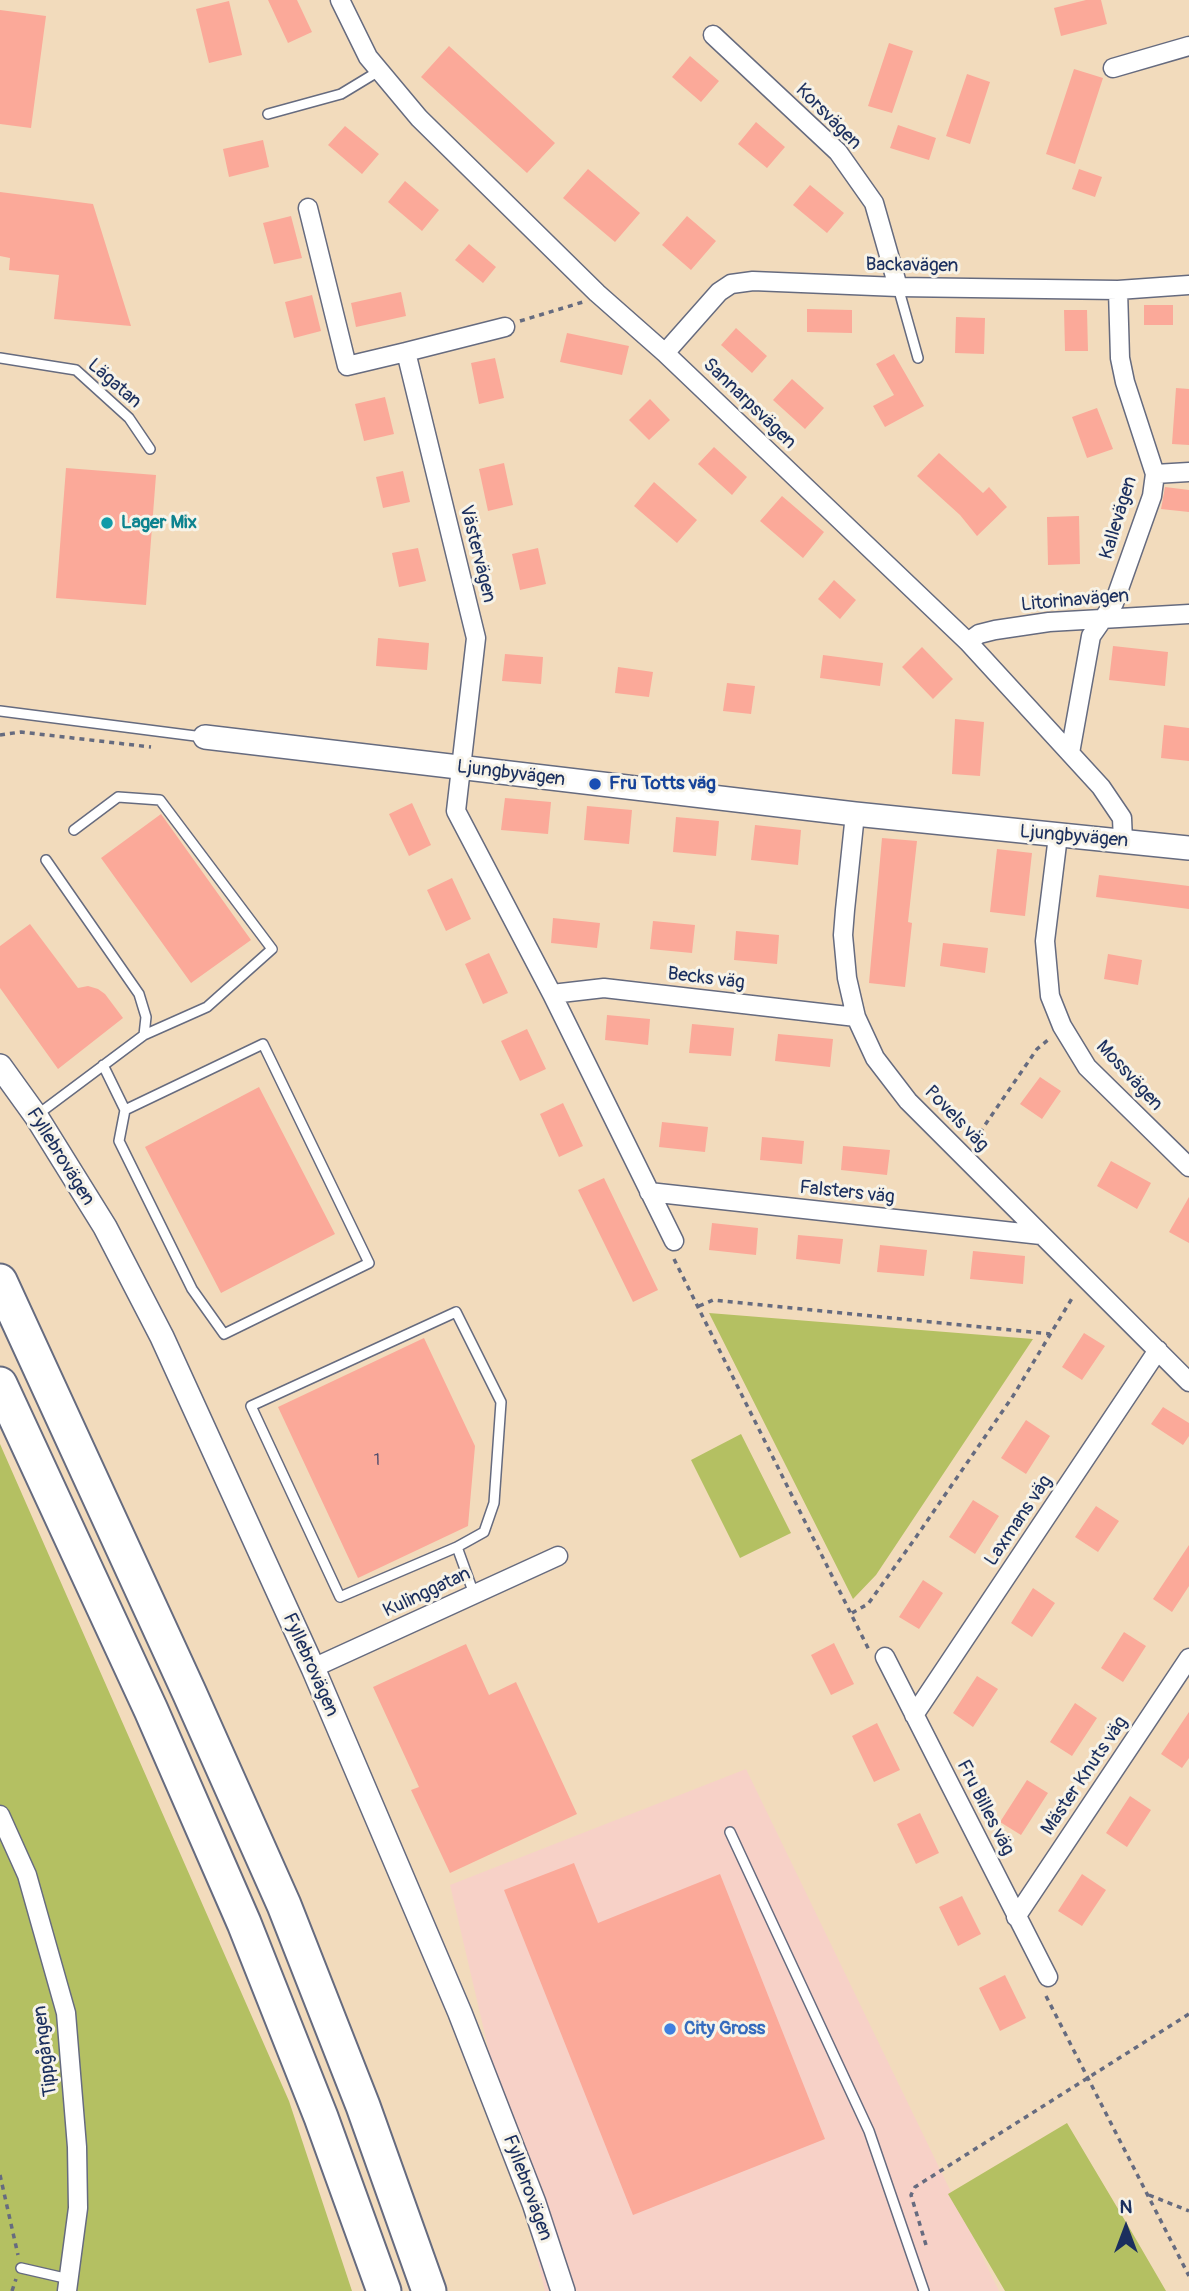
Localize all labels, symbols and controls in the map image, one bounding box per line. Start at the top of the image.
street label: Korsvägen [790,79,866,155]
street label: Backavägen [865,254,959,278]
street label: Lägatan [82,354,146,414]
street label: Sannarpsvägen [698,354,800,454]
street label: Kallevägen [1096,474,1142,562]
street label: Västervägen [454,503,500,605]
place label: Lager Mix [121,512,197,534]
marker: Lager Mix [99,515,115,531]
street label: Litorinavägen [1020,585,1130,617]
street label: Ljungbyvägen [456,756,566,792]
place label: Fru Totts väg [609,773,716,795]
marker: Fru Totts väg [587,776,603,792]
street label: Ljungbyvägen [1019,821,1129,853]
street label: Becks väg [666,963,746,995]
street label: Mossvägen [1091,1036,1167,1116]
street label: Povels väg [919,1081,993,1157]
street label: Fyllebrovägen [21,1104,99,1210]
street label: Falsters väg [798,1177,896,1209]
house number: 1 [374,1451,380,1471]
street label: Laxmans väg [980,1471,1058,1571]
street label: Kulinggatan [380,1563,474,1623]
street label: Fyllebrovägen [277,1610,343,1720]
street label: Mäster Knuts väg [1037,1712,1133,1840]
street label: Fru Billes väg [951,1756,1019,1860]
street label: Tippgången [29,2004,63,2098]
place label: City Gross [684,2018,765,2040]
marker: City Gross [662,2021,678,2037]
street label: Fyllebrovägen [497,2132,557,2244]
north arrow [1091,2193,1161,2263]
text: N [1120,2195,1132,2219]

